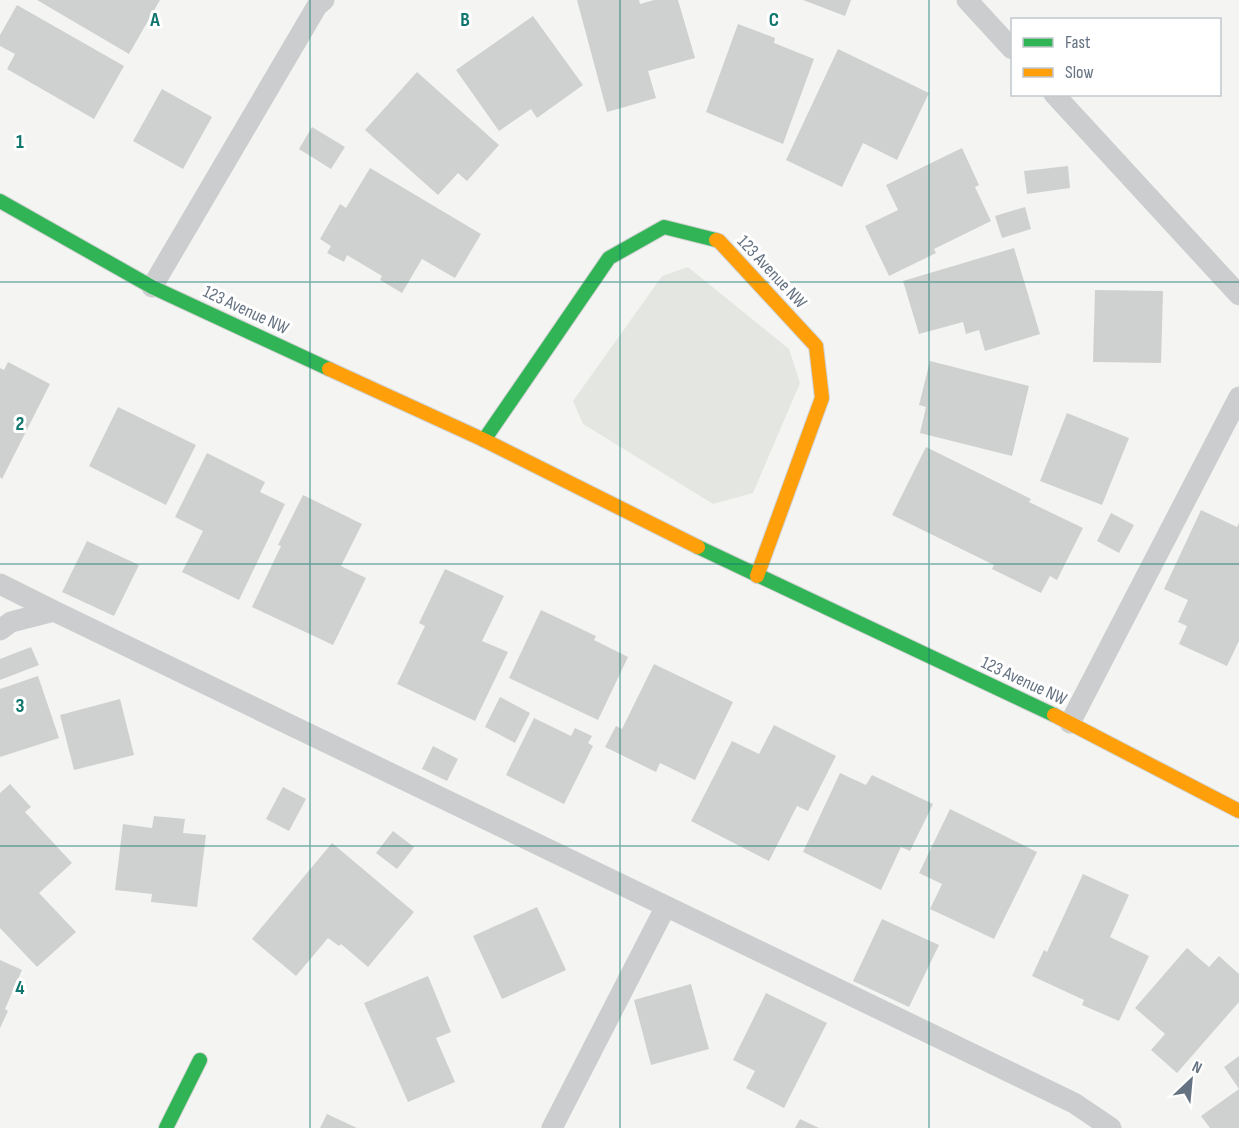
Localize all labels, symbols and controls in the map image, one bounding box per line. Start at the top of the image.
text: A [149,8,160,32]
text: B [460,8,470,32]
text: C [769,8,779,32]
legend [1011,18,1221,96]
text: Fast [1065,32,1091,53]
text: Slow [1065,62,1094,83]
text: 1 [16,130,24,154]
street label: 123 Avenue NW [733,231,811,313]
street label: 123 Avenue NW [200,281,292,339]
text: 2 [16,412,24,436]
street label: 123 Avenue NW [978,652,1070,710]
text: 3 [16,694,25,718]
text: 4 [15,976,25,1000]
north arrow [1161,1050,1221,1110]
text: N [1189,1057,1205,1078]

